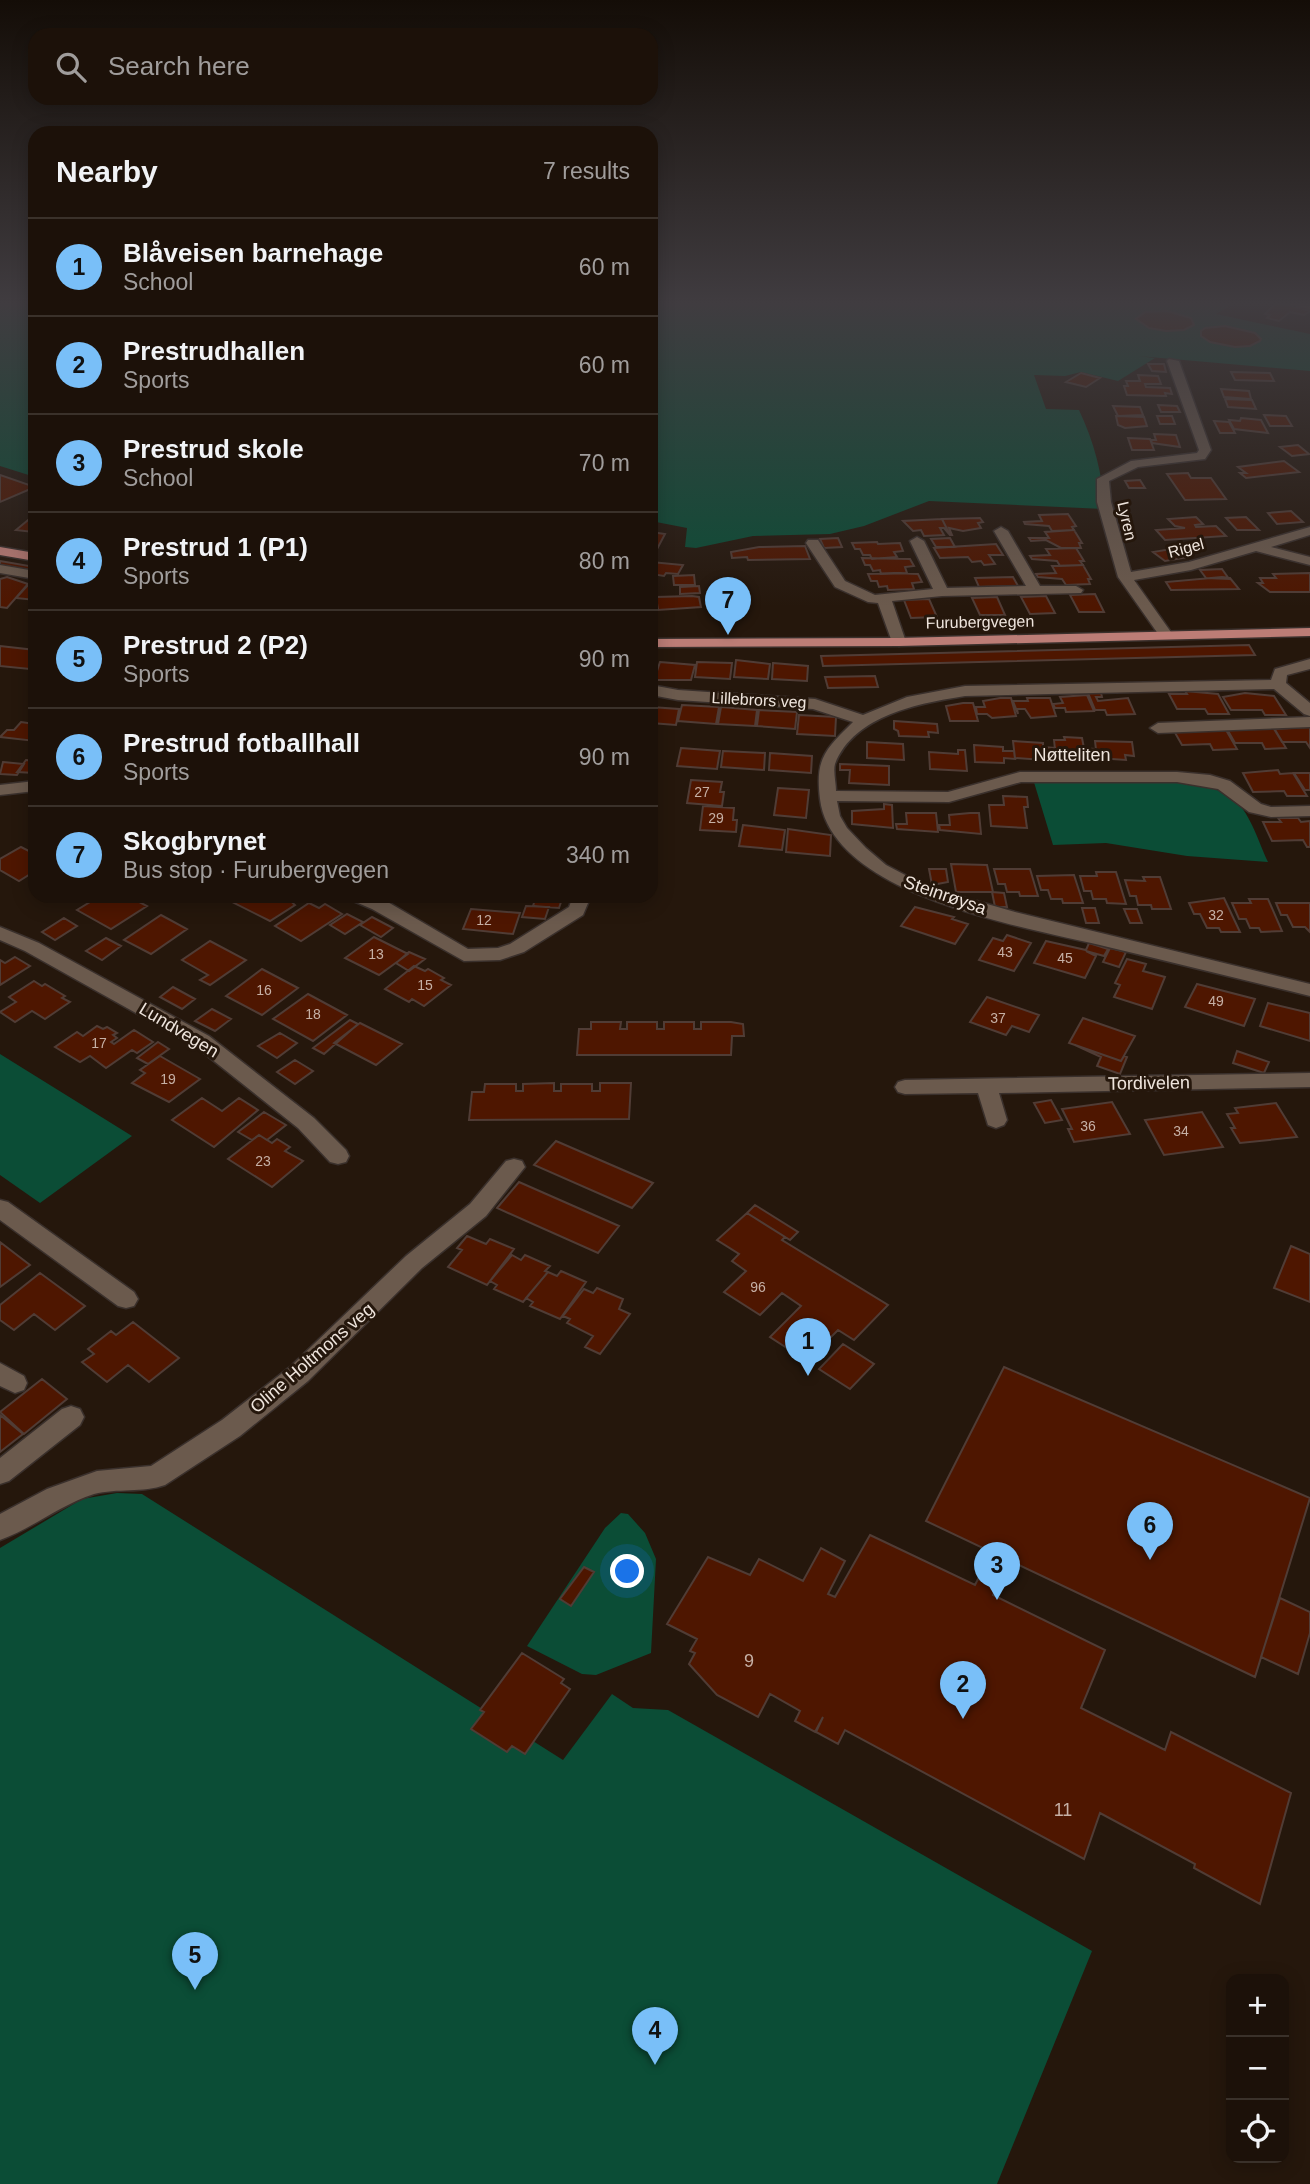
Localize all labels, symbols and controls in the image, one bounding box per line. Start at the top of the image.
search box [28,28,658,105]
icon: search [52,48,90,86]
text: Search here [108,51,250,81]
text: Nearby [56,155,158,188]
text: 7 results [543,158,630,184]
text: Blåveisen barnehage [123,238,383,268]
text: 1 [73,254,85,280]
text: 60 m [579,254,630,280]
text: School [123,269,193,295]
text: Prestrudhallen [123,336,305,366]
text: 2 [73,352,85,378]
text: 60 m [579,352,630,378]
text: Sports [123,367,189,393]
text: Prestrud skole [123,434,304,464]
text: 3 [73,450,85,476]
text: 70 m [579,450,630,476]
text: School [123,465,193,491]
street label: Lyren [1114,500,1140,542]
text: Prestrud 1 (P1) [123,532,308,562]
street label: Rigel [1166,535,1206,561]
text: 4 [73,548,85,574]
text: 80 m [579,548,630,574]
text: Sports [123,563,189,589]
pin: 7 [705,577,751,635]
street label: Furubergvegen [926,613,1034,631]
text: Prestrud 2 (P2) [123,630,308,660]
text: 5 [73,646,85,672]
text: 90 m [579,646,630,672]
text: Sports [123,661,189,687]
street label: Lillebrors veg [711,689,807,711]
text: Prestrud fotballhall [123,728,360,758]
text: 6 [73,744,85,770]
text: 90 m [579,744,630,770]
street label: Nøtteliten [1033,745,1111,765]
text: Sports [123,759,189,785]
house number: 27 [694,784,710,800]
house number: 29 [708,810,724,826]
text: Skogbrynet [123,826,266,856]
text: 7 [73,842,85,868]
text: 340 m [566,842,630,868]
text: Bus stop · Furubergvegen [123,857,389,883]
street label: Steinrøysa [901,872,990,919]
house number: 32 [1208,907,1224,923]
house number: 12 [476,912,492,928]
house number: 43 [997,944,1013,960]
house number: 13 [368,946,384,962]
house number: 45 [1057,950,1073,966]
house number: 15 [417,977,433,993]
house number: 16 [256,982,272,998]
house number: 49 [1208,993,1224,1009]
street label: Lundvegen [136,998,222,1062]
house number: 18 [305,1006,321,1022]
house number: 37 [990,1010,1006,1026]
house number: 17 [91,1035,107,1051]
house number: 19 [160,1071,176,1087]
street label: Tordivelen [1108,1072,1190,1094]
house number: 36 [1080,1118,1096,1134]
house number: 34 [1173,1123,1189,1139]
house number: 23 [255,1153,271,1169]
house number: 96 [750,1279,766,1295]
street label: Oline Holtmons veg [246,1299,378,1417]
pin: 1 [785,1318,831,1376]
pin: 6 [1127,1502,1173,1560]
pin: 3 [974,1542,1020,1600]
your location [610,1554,644,1588]
house number: 9 [744,1651,754,1671]
pin: 2 [940,1661,986,1719]
house number: 11 [1054,1800,1072,1820]
pin: 5 [172,1932,218,1990]
map controls [1226,1974,1289,2163]
button: + [1226,1974,1289,2037]
pin: 4 [632,2007,678,2065]
button: − [1226,2037,1289,2100]
button: locate [1226,2100,1289,2163]

